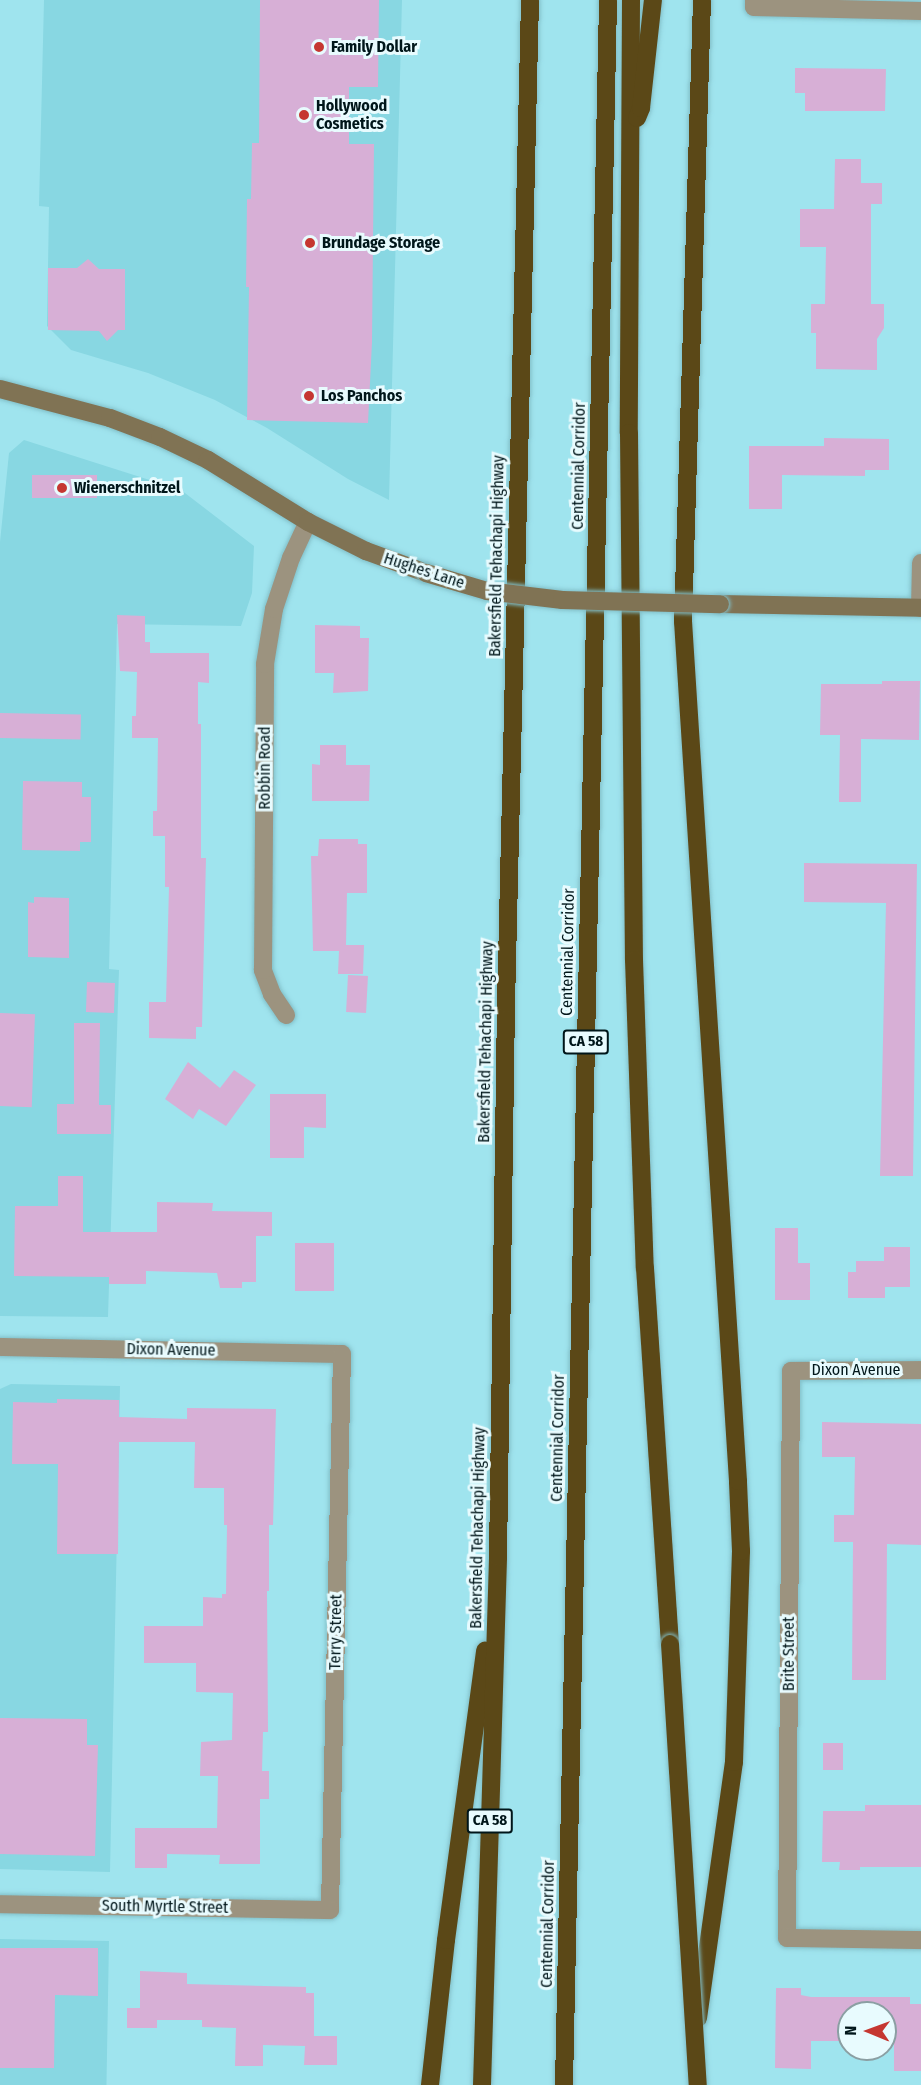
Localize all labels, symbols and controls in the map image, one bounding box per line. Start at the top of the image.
place label: Family Dollar [331,37,417,57]
marker: Family Dollar [312,40,326,54]
place label: Hollywood Cosmetics [316,96,387,134]
marker: Hollywood Cosmetics [297,108,311,122]
place label: Brundage Storage [322,233,440,253]
marker: Brundage Storage [303,236,317,250]
place label: Los Panchos [321,386,402,406]
marker: Los Panchos [302,389,316,403]
street label: Centennial Corridor [568,402,590,530]
street label: Bakersfield Tehachapi Highway [486,455,508,657]
place label: Wienerschnitzel [74,478,180,498]
marker: Wienerschnitzel [55,481,69,495]
street label: Hughes Lane [381,549,467,593]
street label: Robbin Road [255,726,275,810]
street label: Centennial Corridor [557,888,579,1016]
street label: Bakersfield Tehachapi Highway [475,941,497,1143]
road number: CA 58 [562,1030,610,1054]
street label: Dixon Avenue [126,1340,216,1360]
street label: Dixon Avenue [812,1360,900,1380]
street label: Centennial Corridor [547,1374,569,1502]
street label: Bakersfield Tehachapi Highway [467,1427,489,1629]
street label: Terry Street [326,1594,346,1670]
street label: Brite Street [779,1617,799,1691]
road number: CA 58 [466,1809,514,1833]
street label: Centennial Corridor [537,1860,559,1988]
street label: South Myrtle Street [102,1896,228,1918]
north arrow [837,2001,897,2061]
text: N [841,2026,860,2036]

